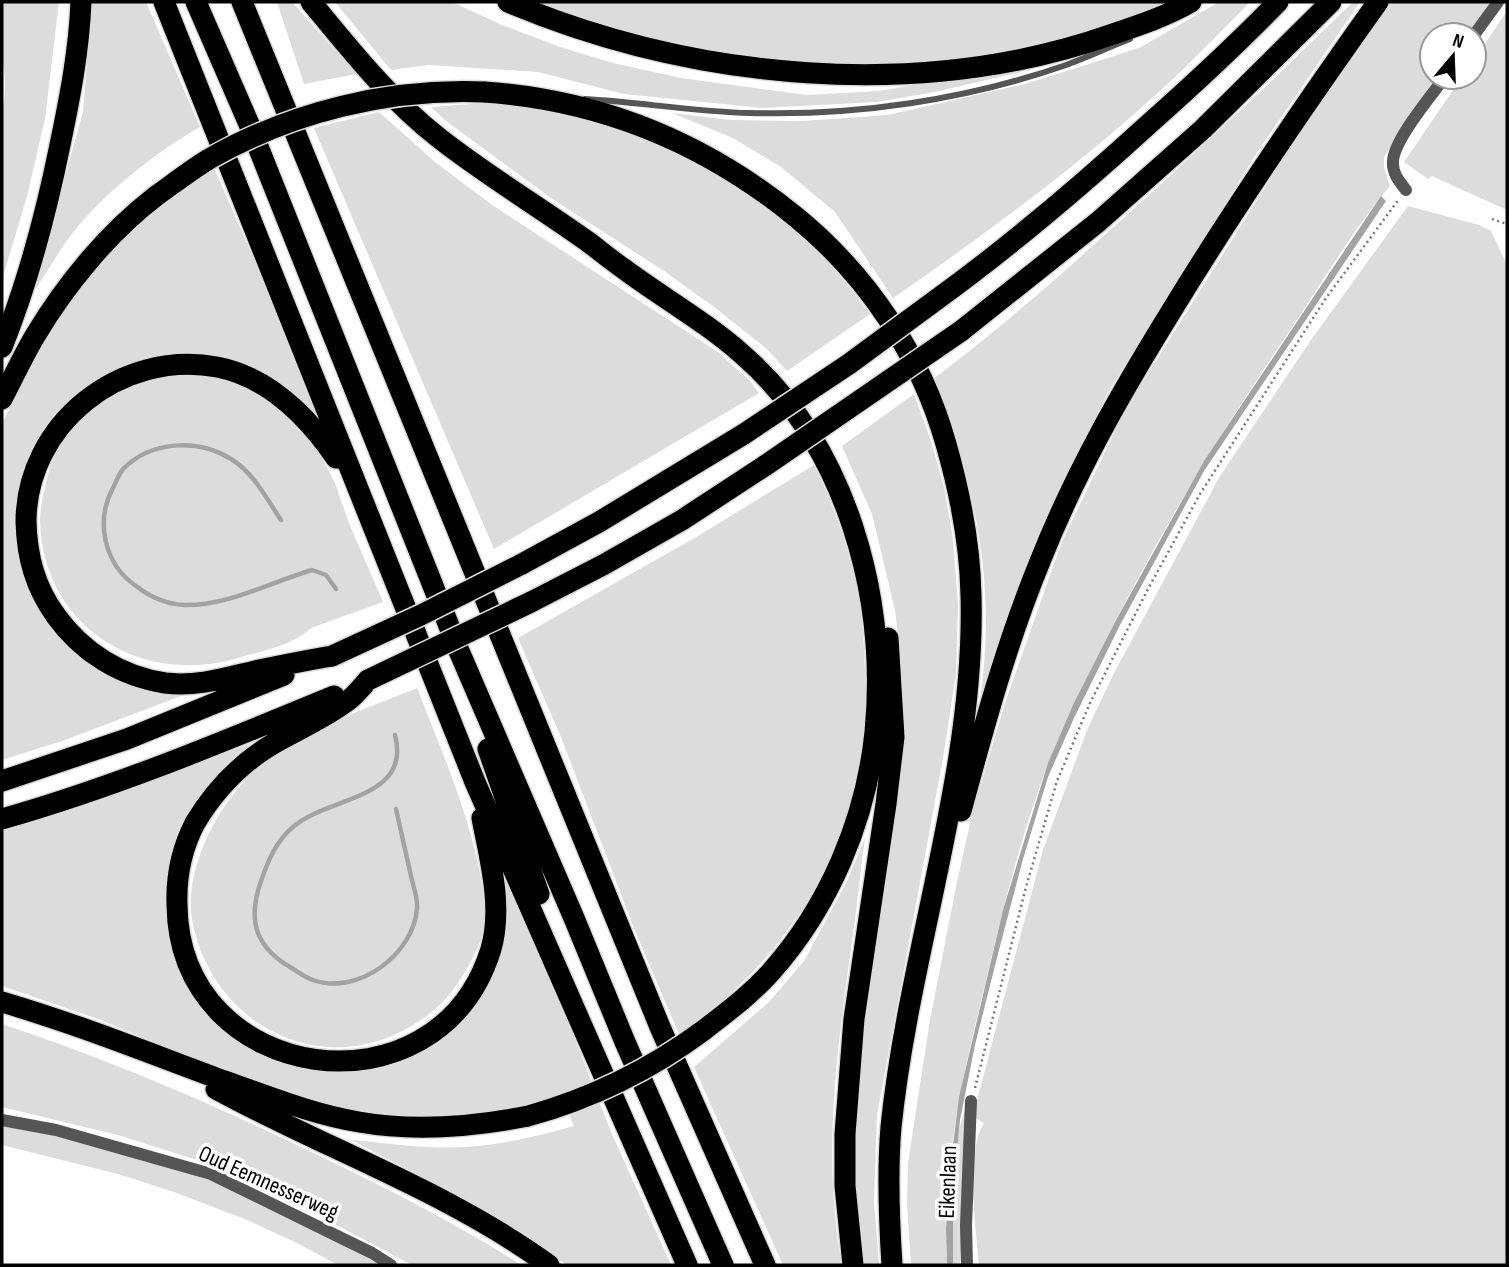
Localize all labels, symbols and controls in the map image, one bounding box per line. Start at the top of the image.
north arrow [1418,21,1488,91]
text: N [1450,29,1467,54]
street label: Oud Eemnesserweg [194,1140,343,1226]
street label: Eikenlaan [933,1145,963,1219]

